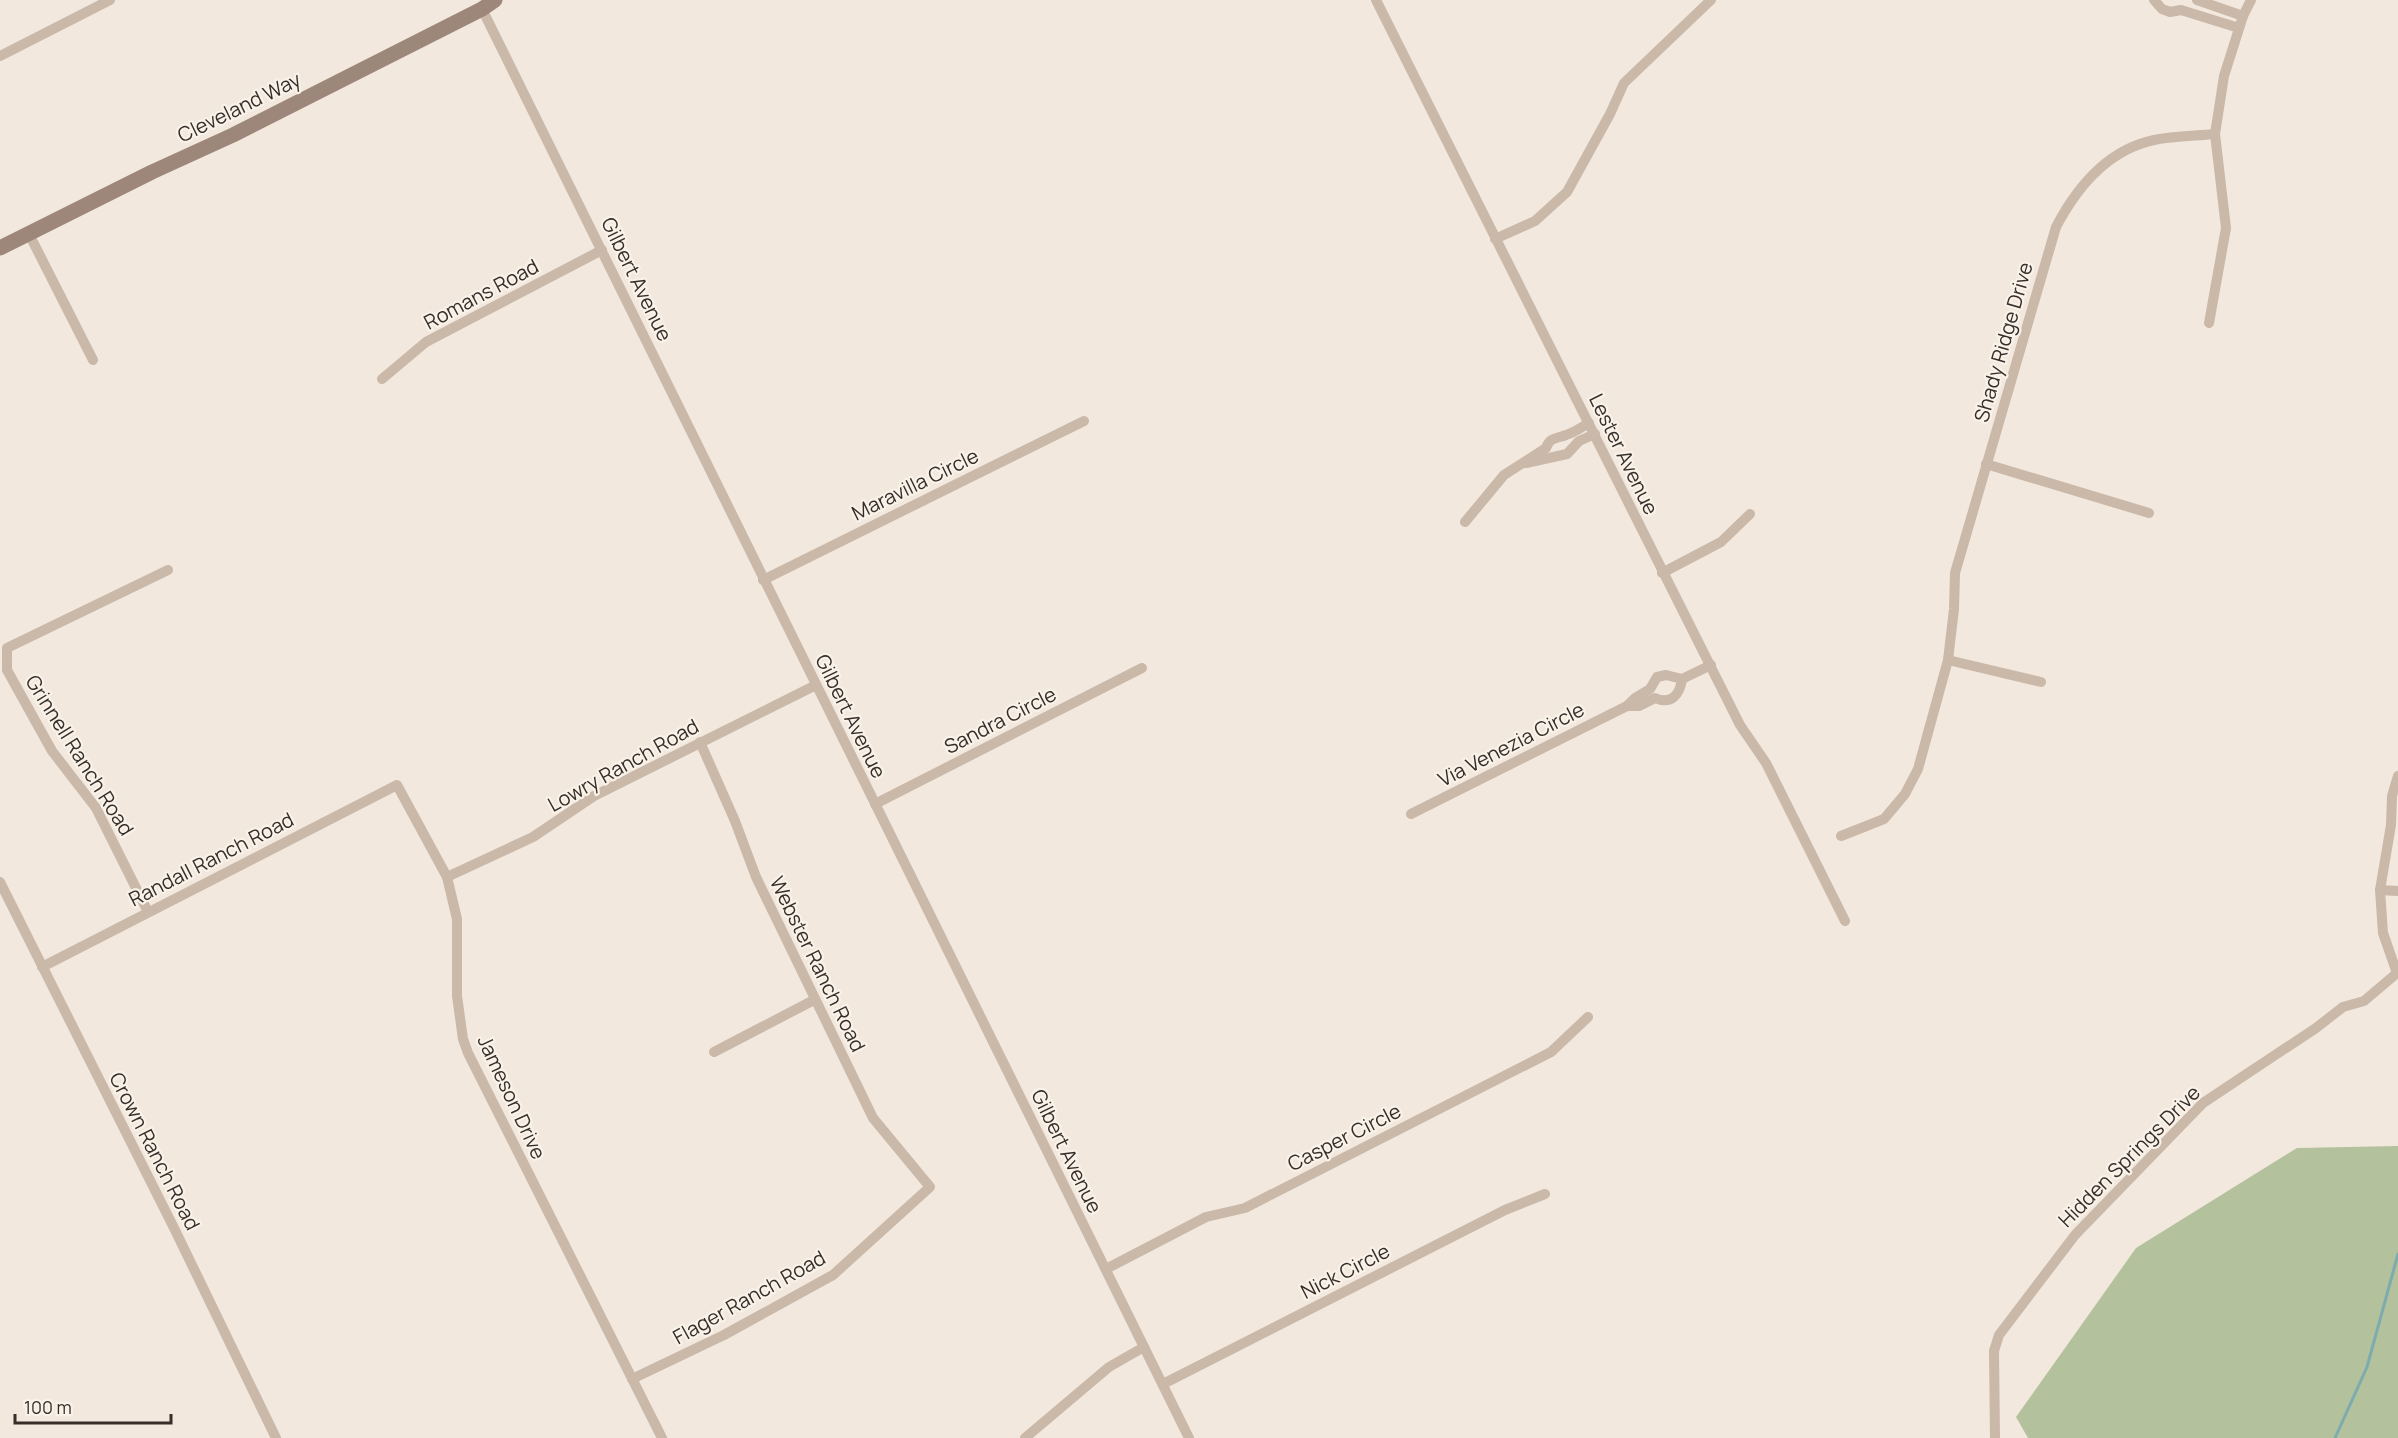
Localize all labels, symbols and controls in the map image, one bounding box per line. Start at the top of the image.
street label: Cleveland Way [173,65,306,149]
street label: Gilbert Avenue [595,213,679,345]
street label: Romans Road [419,252,543,336]
street label: Shady Ridge Drive [1967,259,2039,425]
street label: Lester Avenue [1583,389,1665,519]
street label: Maravilla Circle [847,442,983,526]
street label: Gilbert Avenue [809,650,893,782]
street label: Grinnell Ranch Road [20,670,140,840]
street label: Sandra Circle [939,680,1061,760]
street label: Via Venezia Circle [1433,695,1589,793]
street label: Lowry Ranch Road [543,712,703,818]
street label: Randall Ranch Road [124,806,298,912]
street label: Webster Ranch Road [764,872,872,1056]
street label: Jameson Drive [471,1031,553,1163]
street label: Crown Ranch Road [104,1067,206,1235]
street label: Hidden Springs Drive [2052,1079,2206,1233]
street label: Gilbert Avenue [1025,1085,1109,1217]
street label: Casper Circle [1283,1097,1405,1177]
street label: Nick Circle [1296,1237,1394,1305]
street label: Flager Ranch Road [668,1244,830,1350]
scale bar [15,1387,171,1425]
text: 100 m [24,1395,72,1419]

